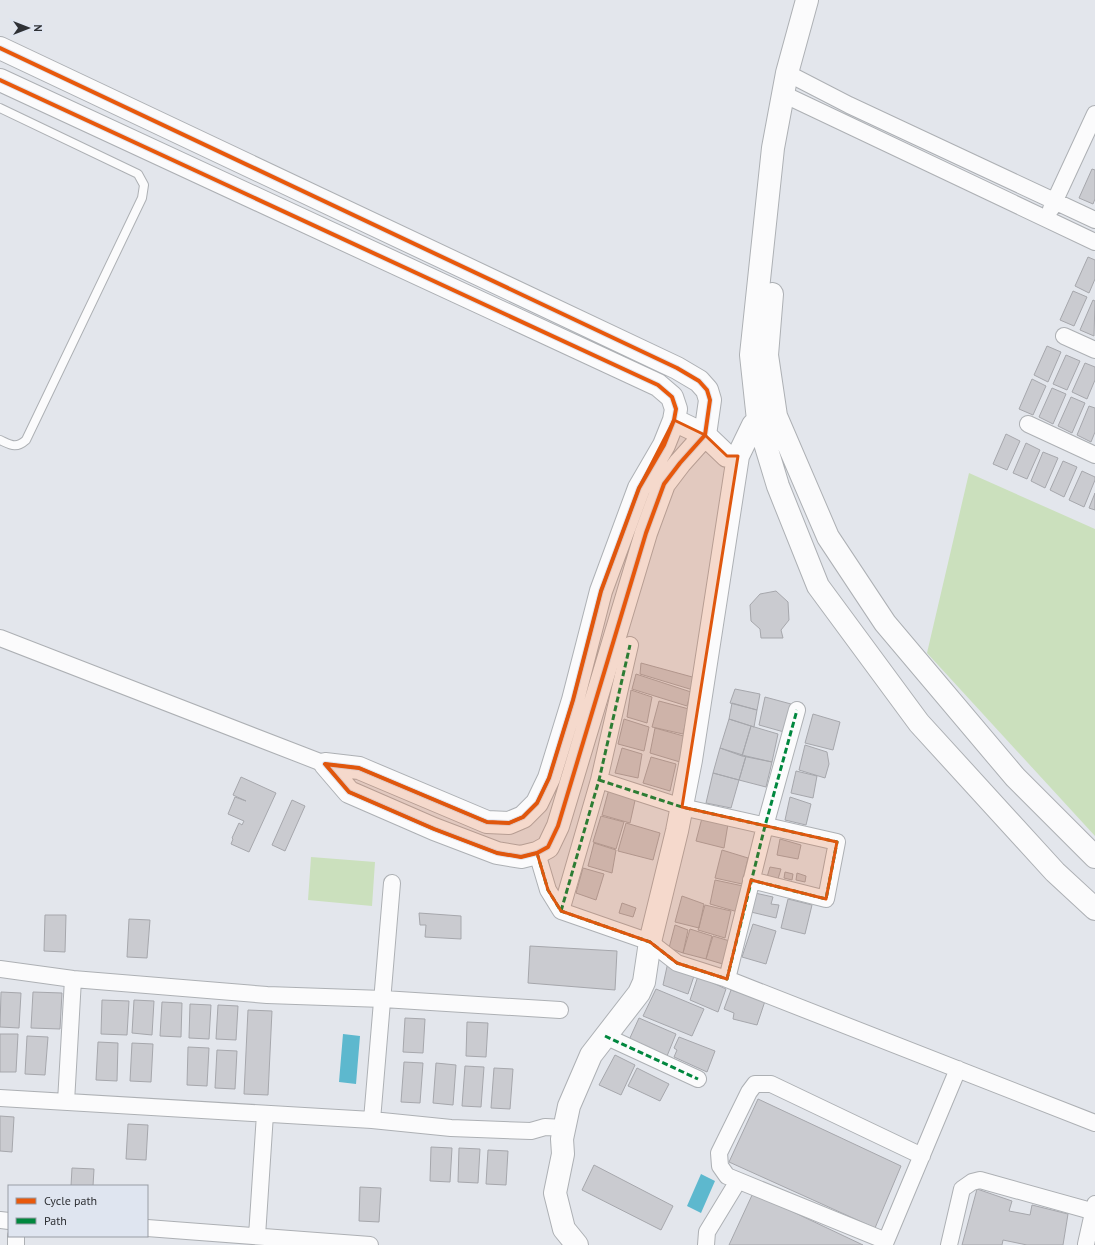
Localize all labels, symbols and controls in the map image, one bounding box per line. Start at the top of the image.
north arrow [8,8,48,48]
text: N [31,24,45,32]
legend [8,1185,148,1237]
text: Cycle path [44,1193,97,1208]
text: Path [44,1213,67,1228]

